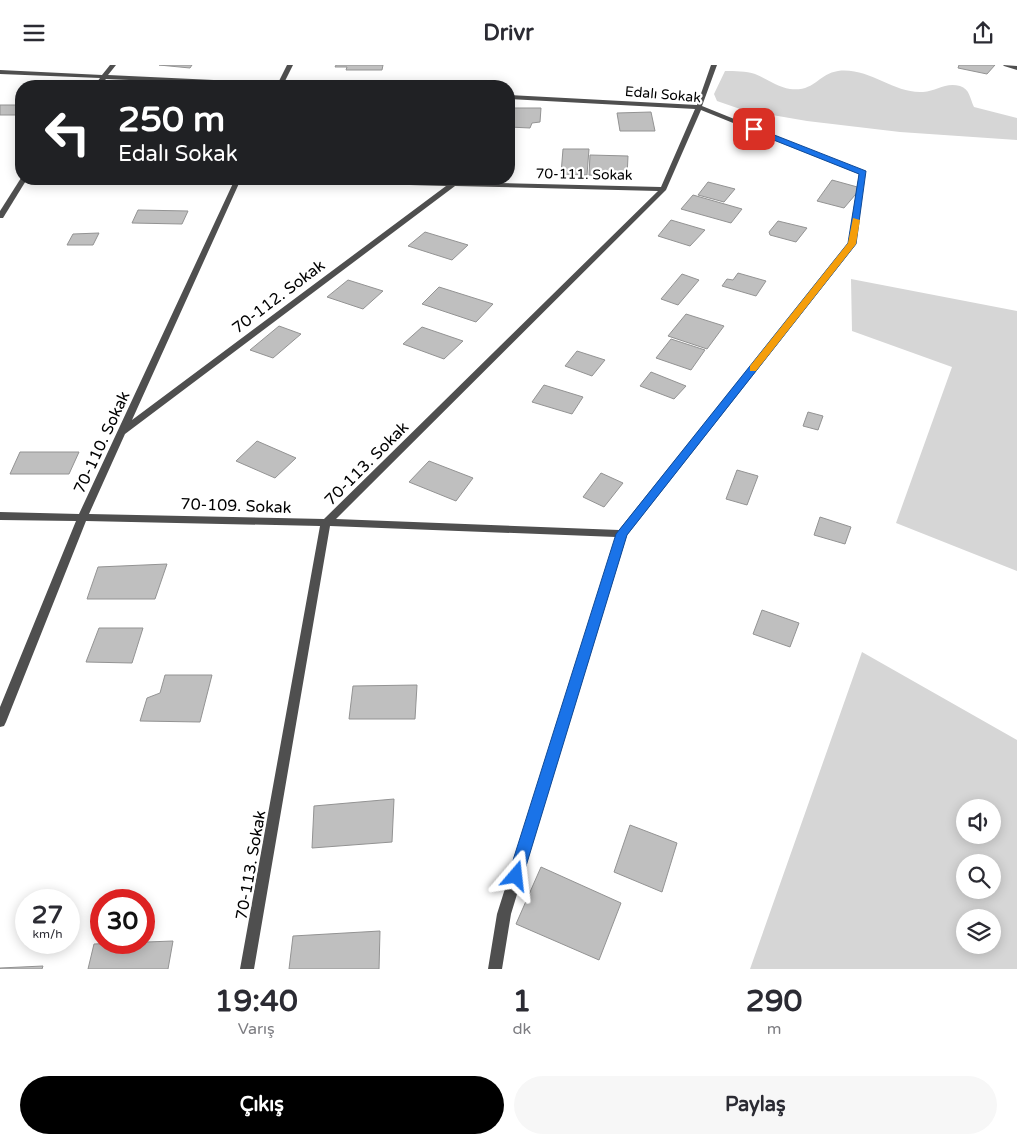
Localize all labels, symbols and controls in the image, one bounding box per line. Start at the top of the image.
icon: menu [20,19,48,47]
icon: share [969,19,997,47]
text: Drivr [483,20,534,46]
street label: Edalı Sokak [624,83,702,106]
text: 250 m [118,99,225,141]
icon: left [35,100,100,165]
pin [733,108,775,150]
icon: arrive [740,115,768,143]
text: Edalı Sokak [118,141,238,167]
street label: 70-111. Sokak [535,165,633,184]
street label: 70-112. Sokak [228,255,329,338]
street label: 70-110. Sokak [69,388,135,497]
street label: 70-113. Sokak [320,417,413,510]
street label: 70-109. Sokak [180,494,292,518]
map controls [956,799,1001,954]
button: sound [956,799,1001,844]
street label: 70-113. Sokak [232,809,271,922]
position arrow [489,849,541,901]
button: search [956,854,1001,899]
speed limit sign: 30 [90,889,155,954]
text: 27 [32,900,63,930]
button: layers [956,909,1001,954]
text: km/h [32,927,63,941]
text: 19:40 [215,983,298,1020]
text: 1 [512,983,531,1020]
text: 290 [746,983,802,1020]
text: Varış [238,1019,275,1039]
text: dk [512,1019,531,1039]
text: m [767,1019,781,1039]
button: Çıkış [20,1076,504,1134]
button: Paylaş [514,1076,997,1134]

